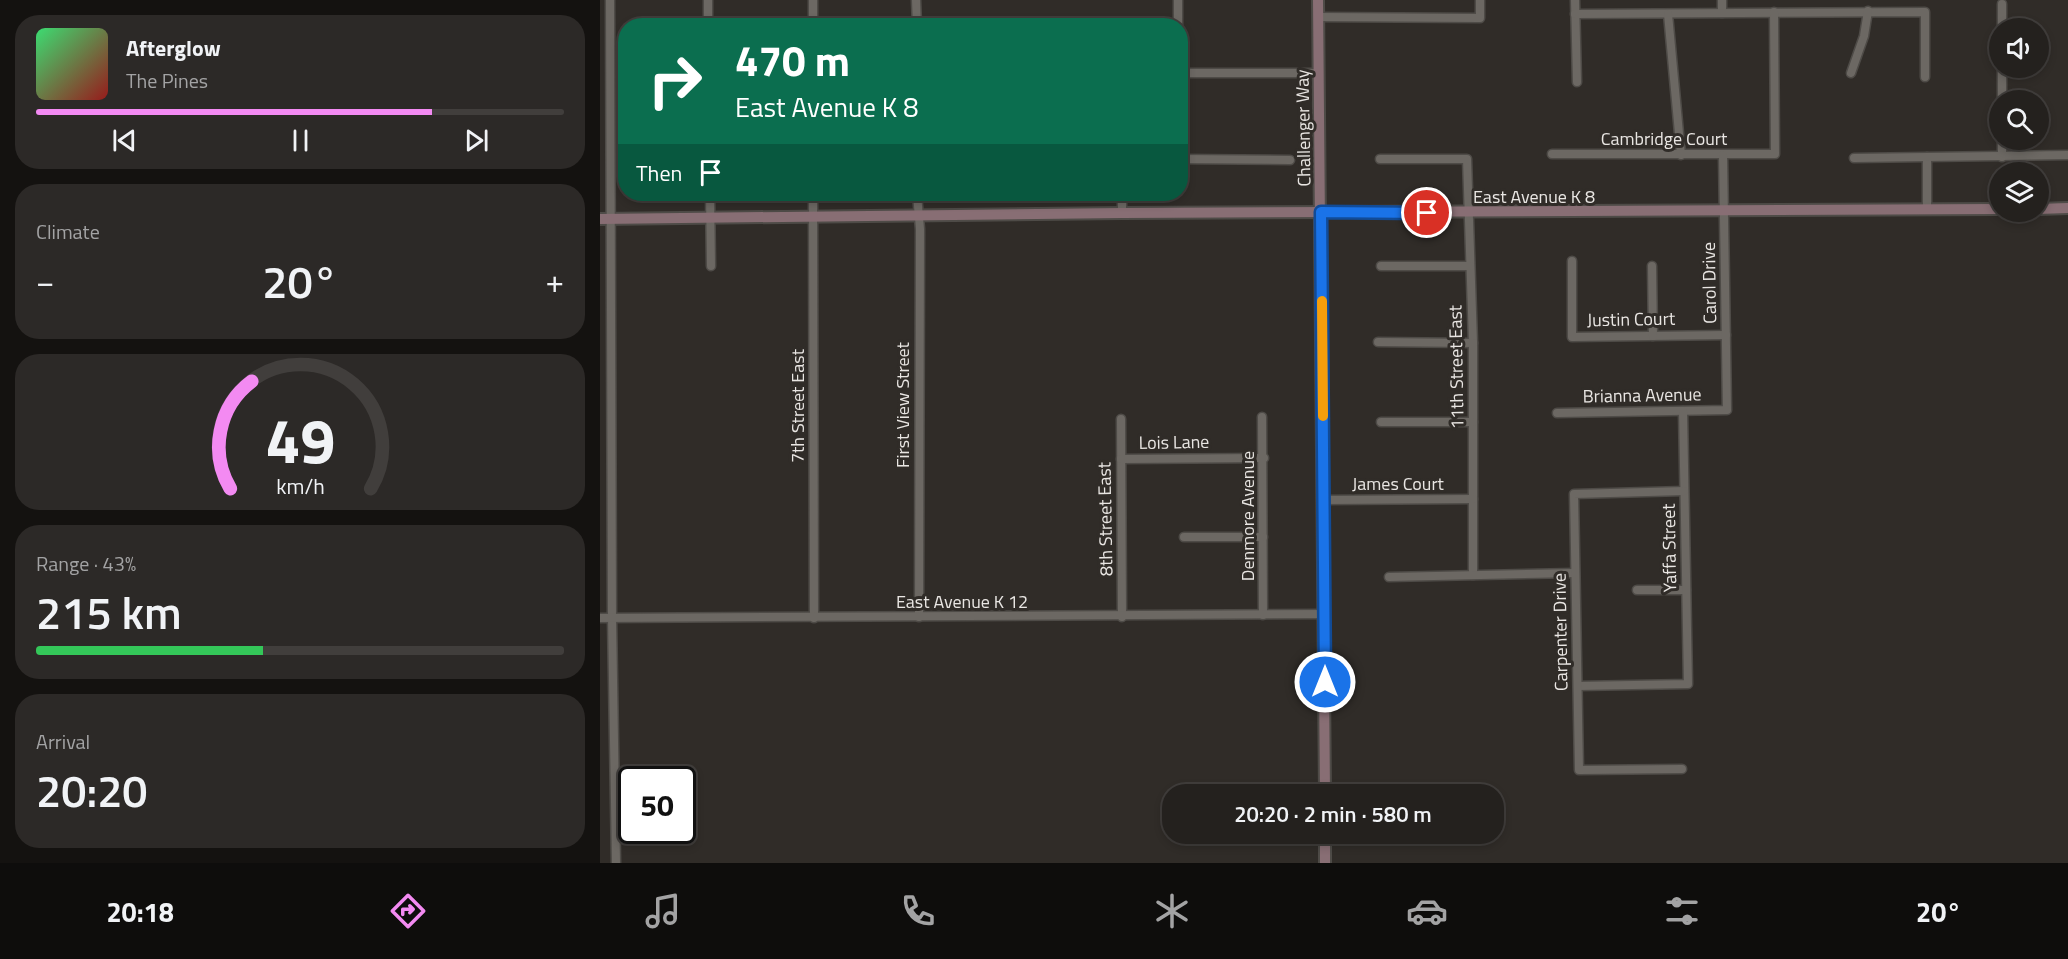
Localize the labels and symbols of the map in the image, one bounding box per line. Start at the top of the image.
street label: Challenger Way [1288,69,1318,187]
street label: Cambridge Court [1601,125,1728,152]
street label: East Avenue K 8 [1473,183,1595,210]
pin [1401,187,1452,238]
street label: Carol Drive [1695,242,1723,324]
street label: 11th Street East [1441,304,1471,429]
street label: Justin Court [1587,305,1676,333]
street label: First View Street [889,341,916,468]
street label: 7th Street East [784,348,811,463]
street label: Brianna Avenue [1582,380,1702,410]
street label: Lois Lane [1138,428,1210,456]
street label: Denmore Avenue [1234,451,1261,581]
street label: 8th Street East [1090,461,1119,576]
street label: James Court [1352,470,1445,497]
street label: Yaffa Street [1655,503,1683,593]
street label: Carpenter Drive [1545,573,1575,691]
street label: East Avenue K 12 [896,588,1028,615]
position arrow [1293,650,1357,714]
speed limit sign: 50 [618,766,696,844]

